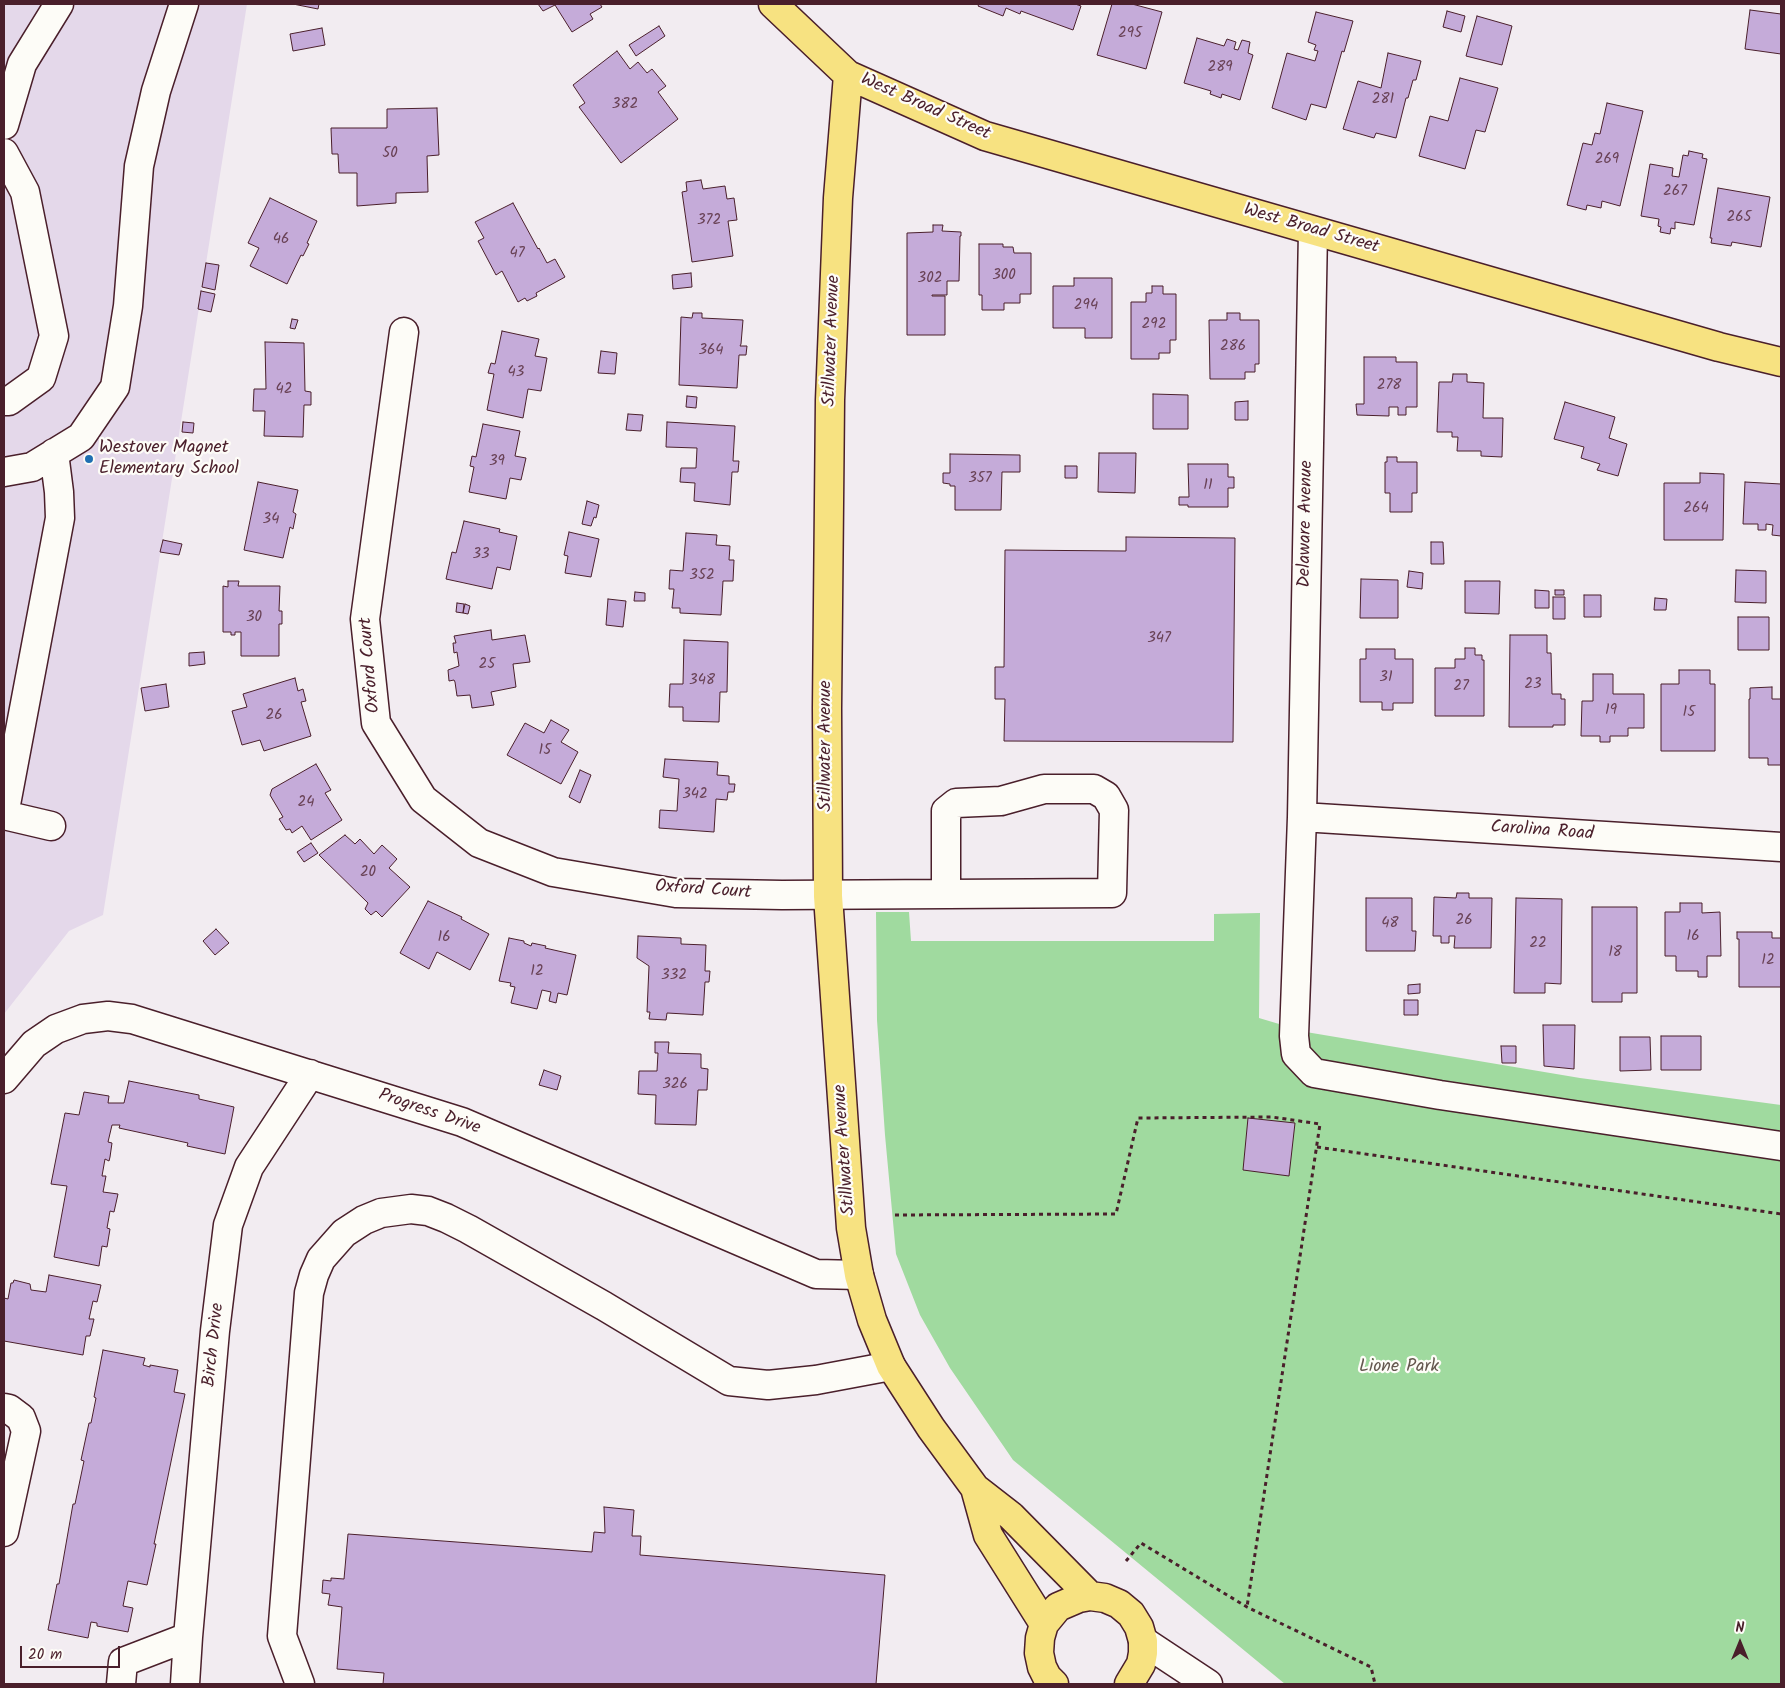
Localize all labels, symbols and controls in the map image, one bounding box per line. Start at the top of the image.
house number: 295 [1118,25,1142,43]
house number: 289 [1207,59,1233,77]
street label: West Broad Street [857,70,993,146]
house number: 281 [1372,91,1394,109]
house number: 382 [612,96,638,114]
house number: 50 [382,145,398,163]
house number: 269 [1595,151,1619,169]
house number: 267 [1663,183,1687,201]
street label: West Broad Street [1241,200,1381,260]
house number: 265 [1726,209,1752,227]
house number: 372 [697,212,721,230]
house number: 46 [273,231,289,249]
house number: 47 [509,245,525,263]
house number: 300 [992,267,1016,285]
house number: 302 [918,270,942,288]
street label: Stillwater Avenue [820,275,846,407]
house number: 294 [1074,297,1098,315]
house number: 292 [1142,316,1166,334]
house number: 286 [1220,338,1246,356]
house number: 364 [698,342,724,360]
house number: 43 [508,364,524,382]
house number: 278 [1377,377,1401,395]
house number: 42 [276,381,292,399]
place label: Westover Magnet Elementary School [99,438,239,480]
marker: Westover Magnet Elementary School [83,453,95,465]
house number: 39 [489,453,505,471]
street label: Delaware Avenue [1295,460,1319,588]
house number: 357 [968,470,992,488]
house number: 11 [1203,477,1213,495]
house number: 264 [1683,500,1709,518]
house number: 34 [263,511,279,529]
house number: 33 [472,546,490,564]
house number: 352 [689,567,715,585]
house number: 30 [246,609,262,627]
street label: Oxford Court [356,616,386,714]
house number: 347 [1147,630,1171,648]
house number: 25 [479,656,495,674]
house number: 31 [1379,669,1393,687]
house number: 348 [689,672,715,690]
house number: 23 [1524,676,1542,694]
house number: 27 [1453,678,1469,696]
street label: Stillwater Avenue [816,680,838,812]
house number: 19 [1605,702,1617,720]
house number: 15 [1683,704,1695,722]
house number: 26 [265,707,283,725]
house number: 15 [539,742,551,760]
house number: 342 [682,786,708,804]
house number: 24 [298,794,314,812]
street label: Carolina Road [1490,818,1594,846]
house number: 20 [360,864,376,882]
street label: Oxford Court [654,877,752,905]
house number: 26 [1455,912,1473,930]
house number: 48 [1381,915,1399,933]
house number: 16 [1686,928,1700,946]
house number: 16 [437,929,451,947]
house number: 22 [1529,935,1547,953]
house number: 18 [1608,944,1622,962]
house number: 12 [1761,952,1775,970]
house number: 12 [530,963,544,981]
house number: 332 [661,967,687,985]
house number: 326 [662,1076,688,1094]
street label: Stillwater Avenue [831,1084,861,1216]
street label: Progress Drive [375,1085,483,1141]
street label: Birch Drive [200,1302,230,1388]
park label: Lione Park [1359,1357,1439,1379]
text: N [1736,1617,1744,1639]
north arrow [1715,1618,1765,1668]
scale bar [22,1636,122,1668]
text: 20 m [28,1643,62,1667]

